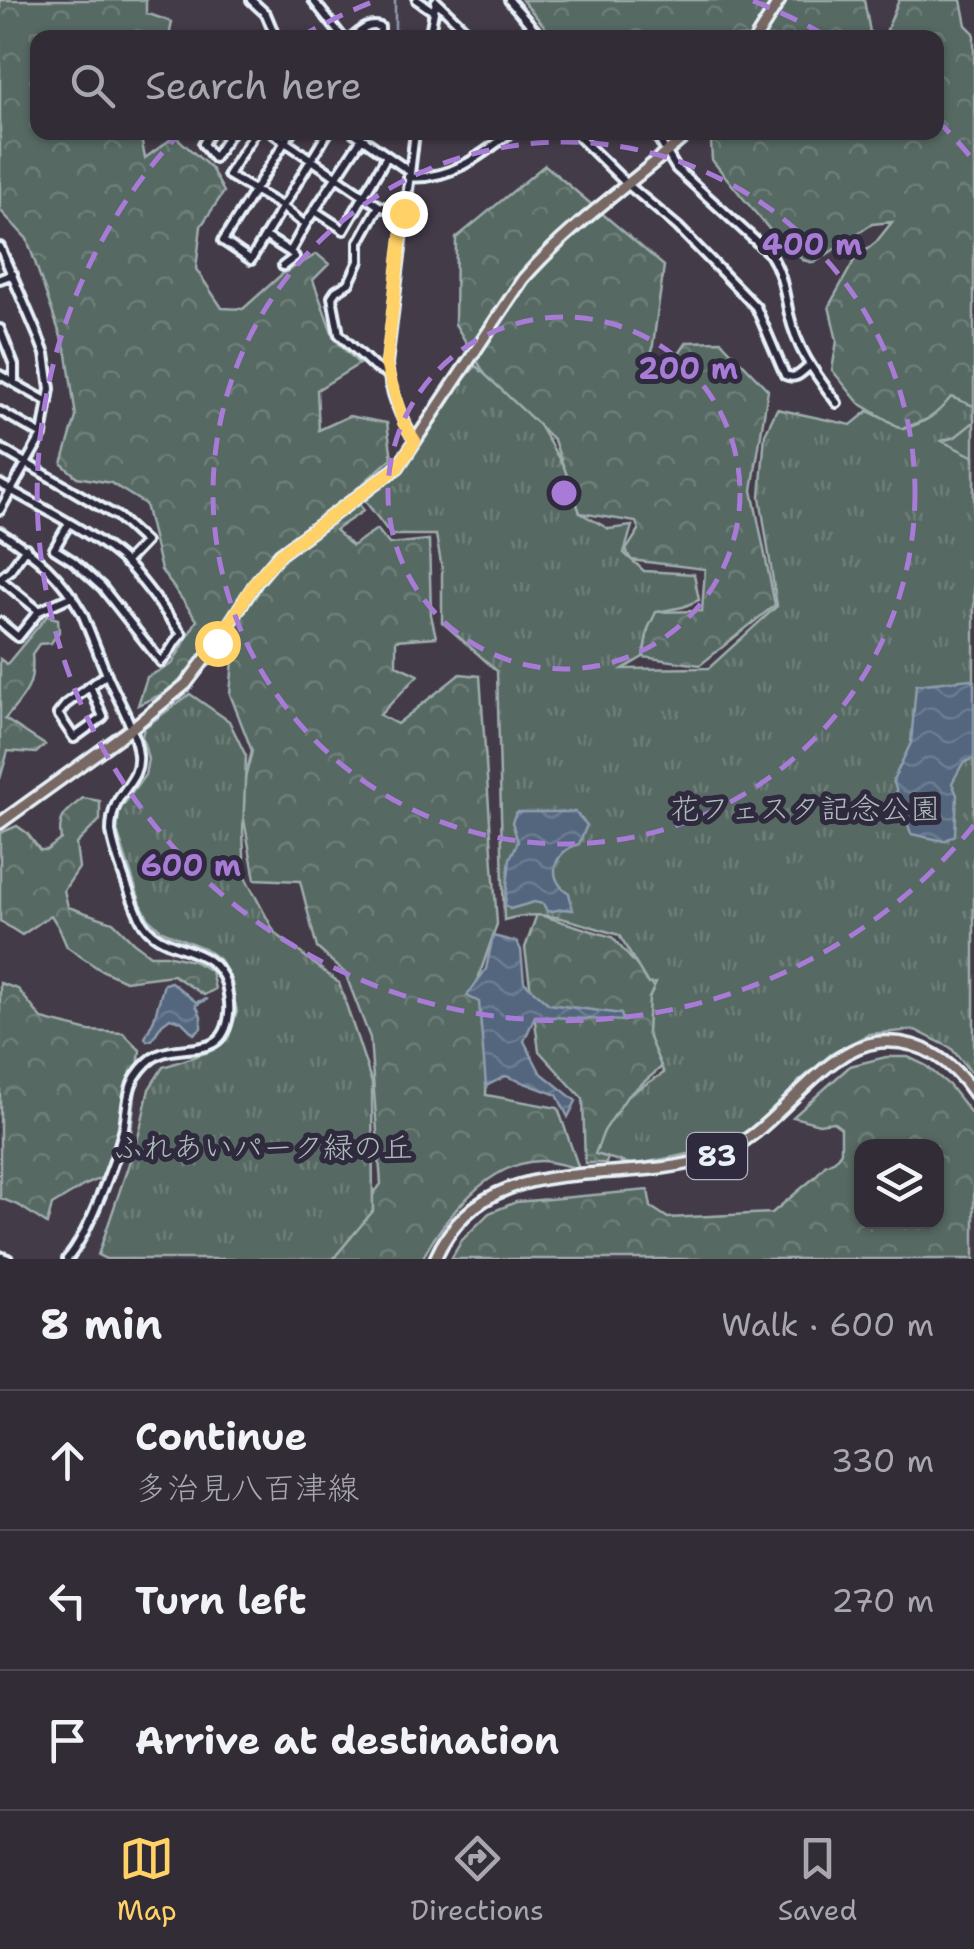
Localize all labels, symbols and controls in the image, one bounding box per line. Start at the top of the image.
search box [30,30,944,140]
icon: search [65,58,120,113]
text: Search here [145,60,362,111]
route end [382,191,428,237]
text: 400 m [762,224,862,265]
text: 200 m [638,348,738,389]
centre of rings [546,475,582,511]
route start [195,621,241,667]
park label: 花フェスタ記念公園 [670,788,940,829]
text: 600 m [141,845,241,886]
park label: ふれあいパーク緑の丘 [113,1127,413,1168]
road number: 83 [687,1133,747,1179]
map controls [854,1139,944,1229]
button: layers [854,1139,944,1229]
text: 8 min [40,1296,162,1352]
text: Walk · 600 m [721,1303,934,1346]
text: Continue [135,1411,307,1462]
icon: ahead [40,1433,95,1488]
text: 330 m [831,1439,934,1482]
text: 多治見八百津線 [135,1466,359,1509]
icon: left [40,1573,95,1628]
text: Turn left [135,1575,307,1626]
text: 270 m [831,1579,934,1622]
icon: arrive [40,1713,95,1768]
text: Arrive at destination [135,1715,559,1766]
tab: Map [117,1831,177,1929]
tab: Directions [410,1831,544,1929]
tab: Saved [778,1831,857,1929]

